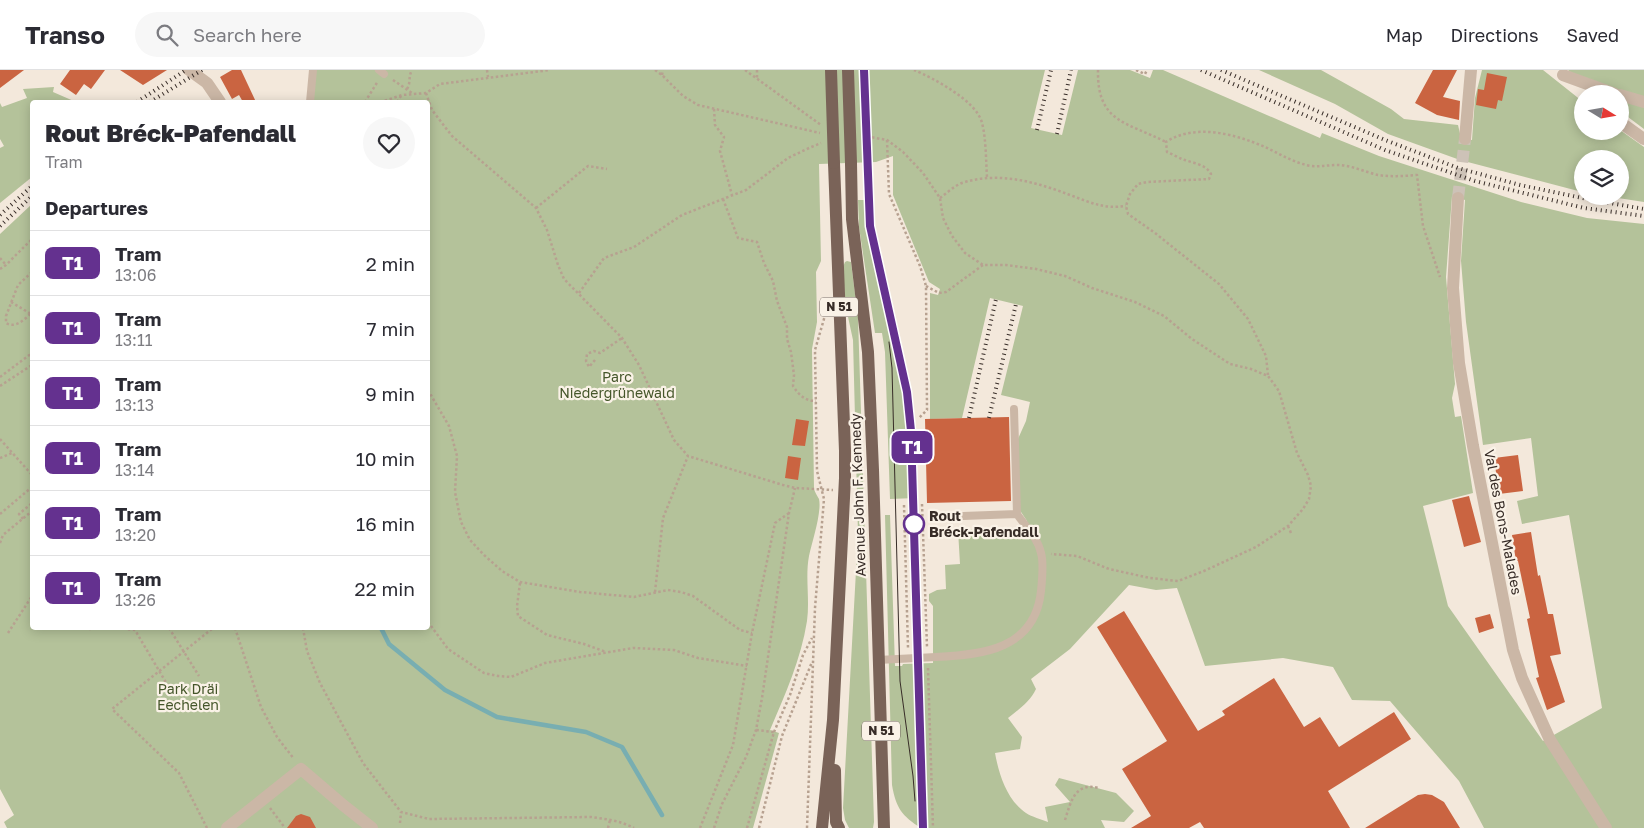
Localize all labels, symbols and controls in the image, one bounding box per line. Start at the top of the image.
search box [135,12,485,57]
text: Transo [25,20,105,49]
icon: search [153,21,181,49]
text: Search here [193,23,302,46]
text: Map [1386,24,1422,46]
text: Directions [1450,24,1538,46]
text: Saved [1566,24,1619,46]
north arrow [1574,85,1629,140]
map controls [1574,85,1629,205]
button: heart [363,117,415,169]
text: Rout Bréck-Pafendall [45,118,296,147]
button: layers [1574,150,1629,205]
text: Tram [45,152,83,172]
text: Departures [45,196,148,219]
text: Tram [115,242,161,265]
text: T1 [62,252,83,274]
text: 2 min [366,252,415,275]
text: 13:06 [115,265,157,285]
road number: N 51 [820,298,858,316]
text: Tram [115,307,161,330]
text: T1 [62,317,83,339]
text: 7 min [367,317,415,340]
text: 13:11 [115,330,152,350]
park label: Parc Niedergrünewald [559,368,675,401]
text: Tram [115,372,161,395]
text: T1 [62,382,83,404]
text: 9 min [365,382,415,405]
text: 13:13 [115,395,154,415]
street label: Avenue John F. Kennedy [846,413,869,577]
line badge: T1 [890,431,934,463]
text: T1 [902,436,922,458]
text: Tram [115,437,161,460]
text: T1 [62,447,83,469]
text: 10 min [356,447,415,470]
street label: Val des Bons-Malades [1481,448,1526,596]
text: 13:14 [115,460,154,480]
text: Tram [115,502,161,525]
place label: Rout Bréck-Pafendall [929,507,1039,540]
text: T1 [62,512,83,534]
text: 16 min [356,512,415,535]
marker: Rout Bréck-Pafendall [903,513,925,535]
text: 13:20 [115,525,156,545]
text: Tram [115,567,161,590]
text: T1 [62,577,83,599]
text: 22 min [355,577,415,600]
text: 13:26 [115,590,156,610]
park label: Park Dräi Eechelen [157,680,219,713]
road number: N 51 [862,721,900,740]

